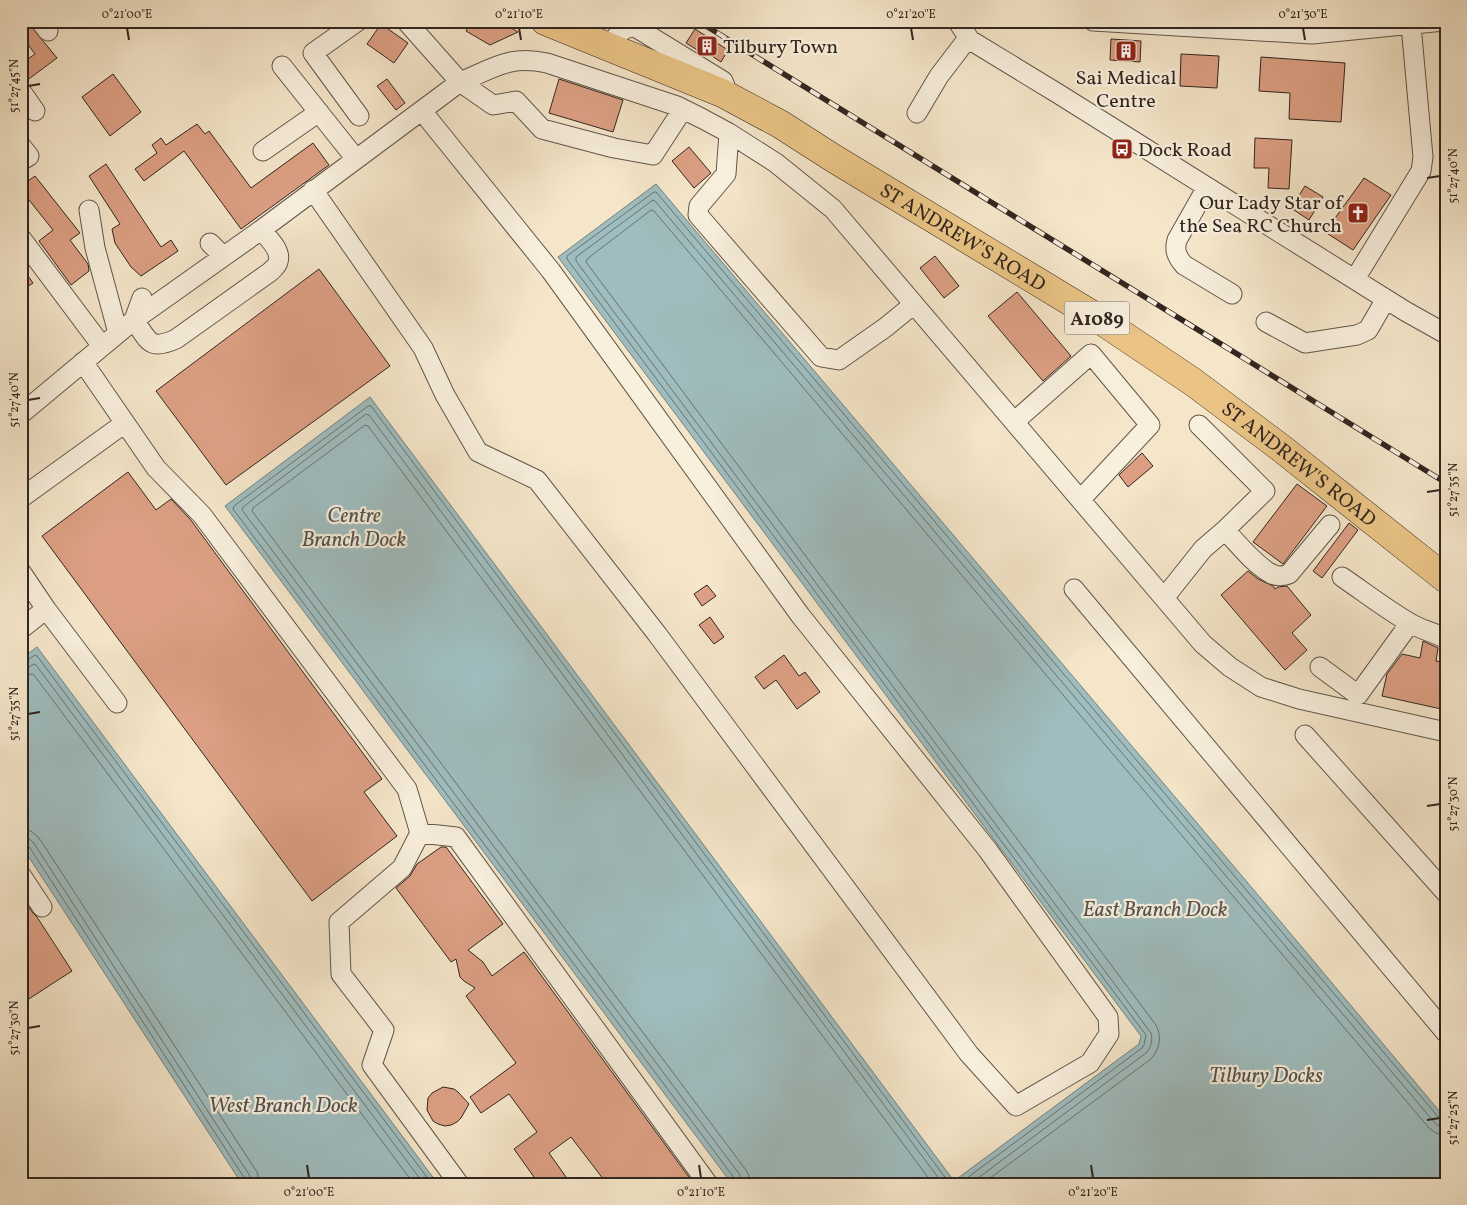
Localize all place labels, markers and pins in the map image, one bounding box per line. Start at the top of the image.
building icon: Tilbury Town [695,34,719,58]
place label: Tilbury Town [723,34,838,62]
building icon: Sai Medical Centre [1114,39,1138,63]
place label: Sai Medical Centre [1076,65,1176,116]
bus stop icon: Dock Road [1110,137,1134,161]
place label: Dock Road [1138,137,1232,165]
place label: Our Lady Star of the Sea RC Church [1179,190,1344,241]
church icon: Our Lady Star of the Sea RC Church [1346,201,1370,225]

